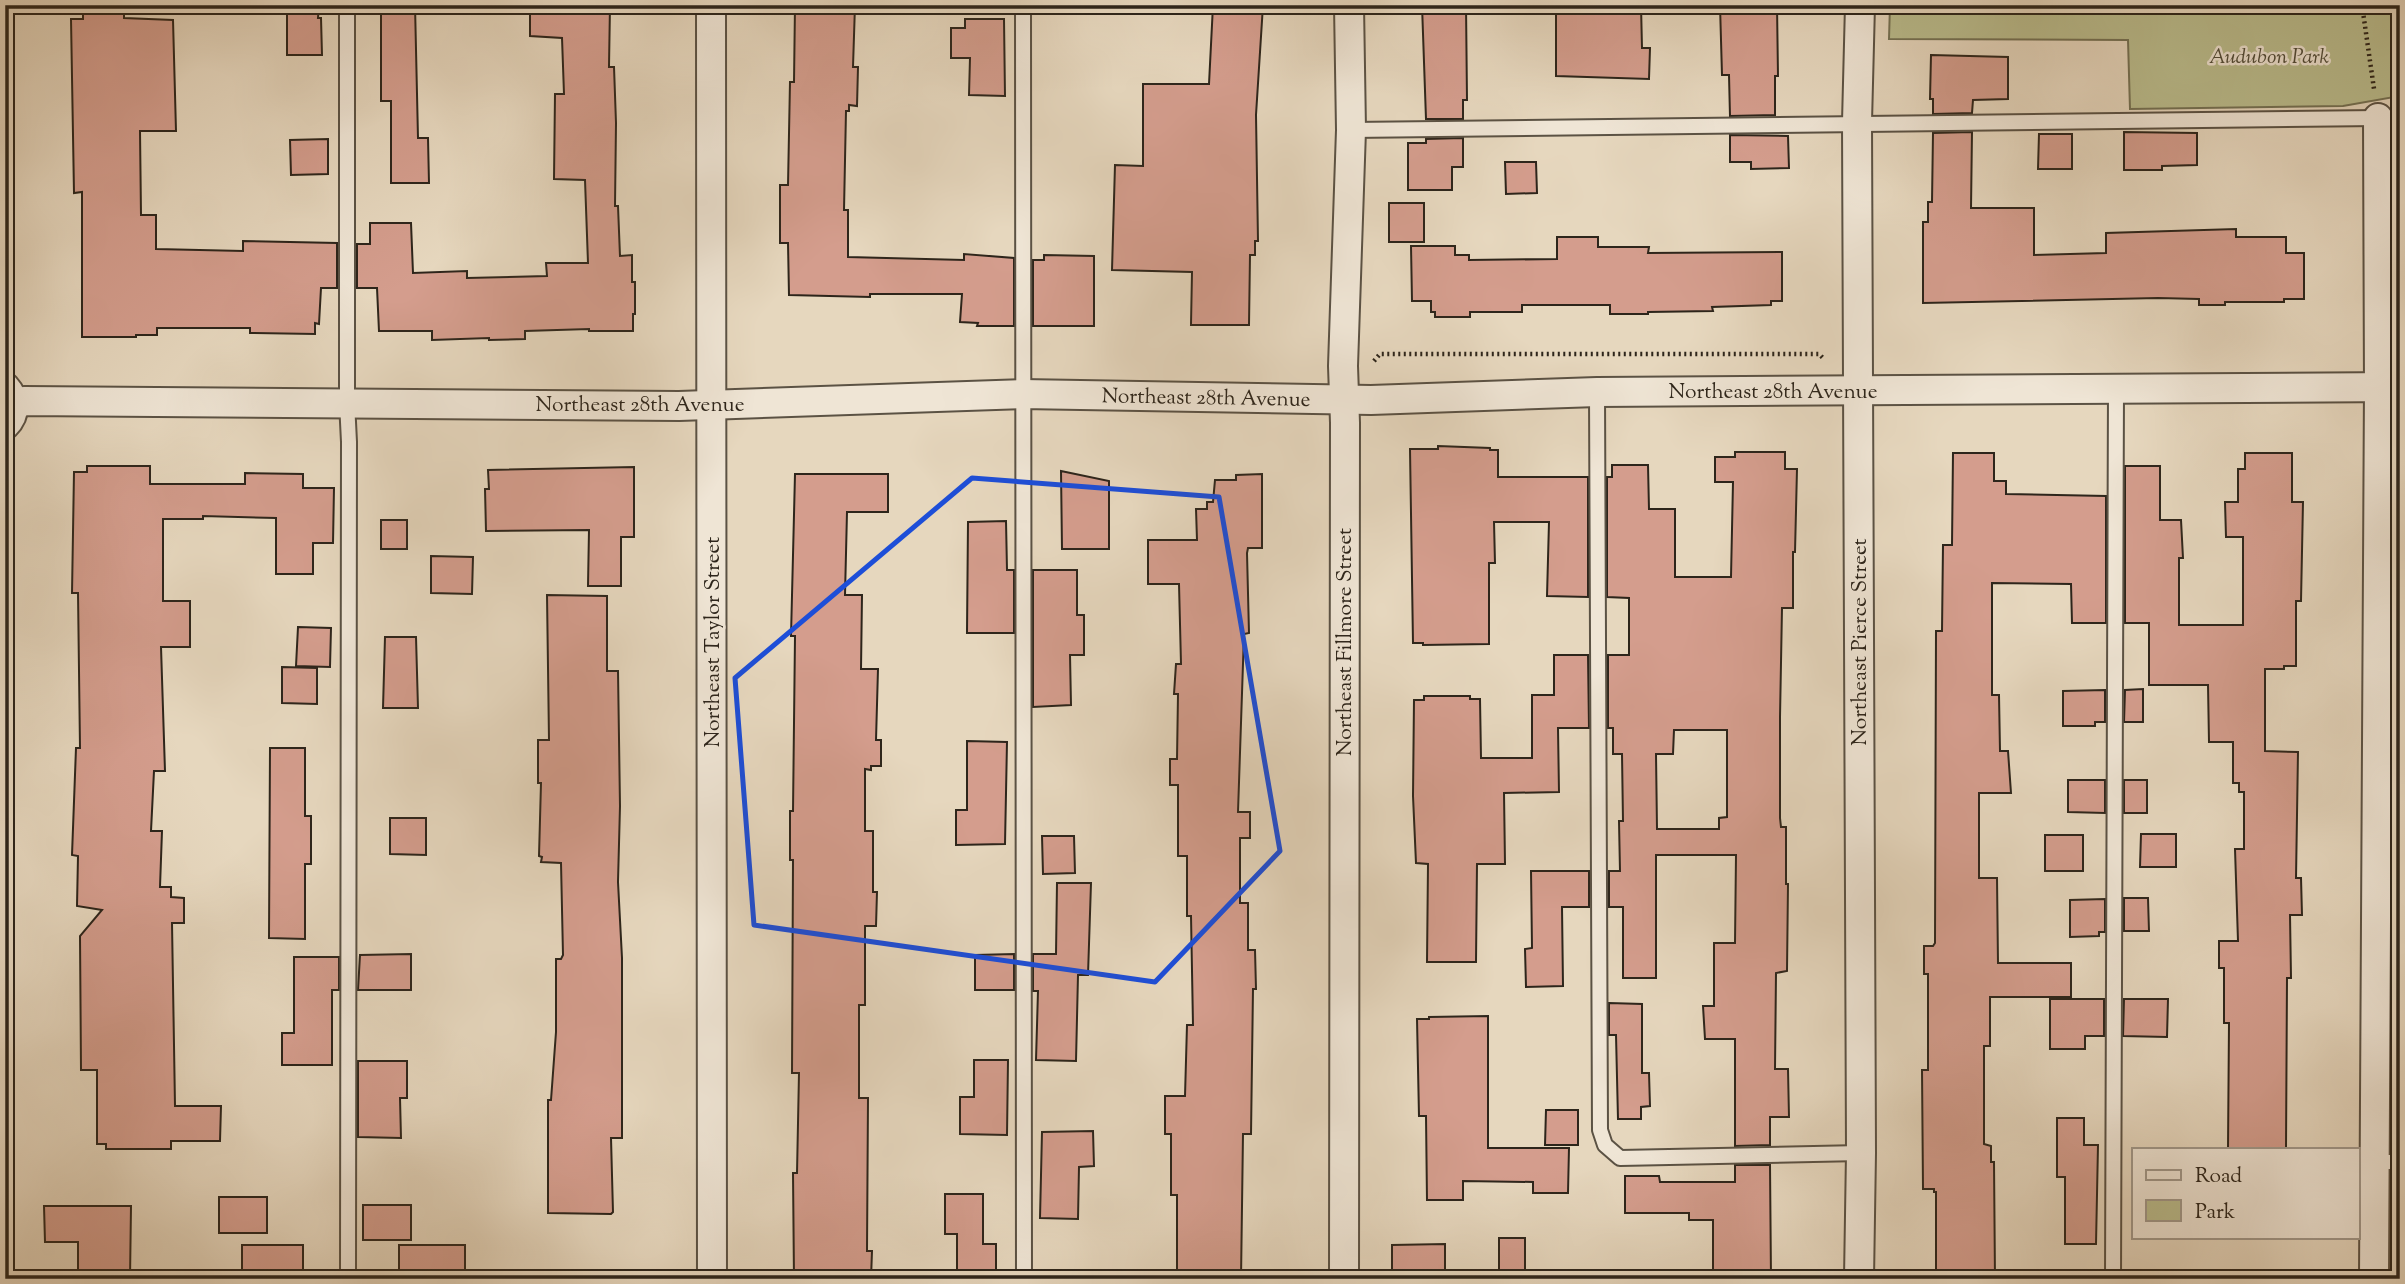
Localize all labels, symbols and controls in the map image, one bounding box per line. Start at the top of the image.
park label: Audubon Park [2209,43,2330,73]
street label: Northeast 28th Avenue [1669,378,1877,408]
street label: Northeast 28th Avenue [1101,382,1311,416]
street label: Northeast 28th Avenue [536,391,744,421]
street label: Northeast Fillmore Street [1331,528,1361,756]
street label: Northeast Taylor Street [699,537,729,747]
street label: Northeast Pierce Street [1846,538,1876,746]
legend [2132,1148,2360,1238]
text: Road [2195,1162,2242,1192]
text: Park [2195,1198,2236,1228]

